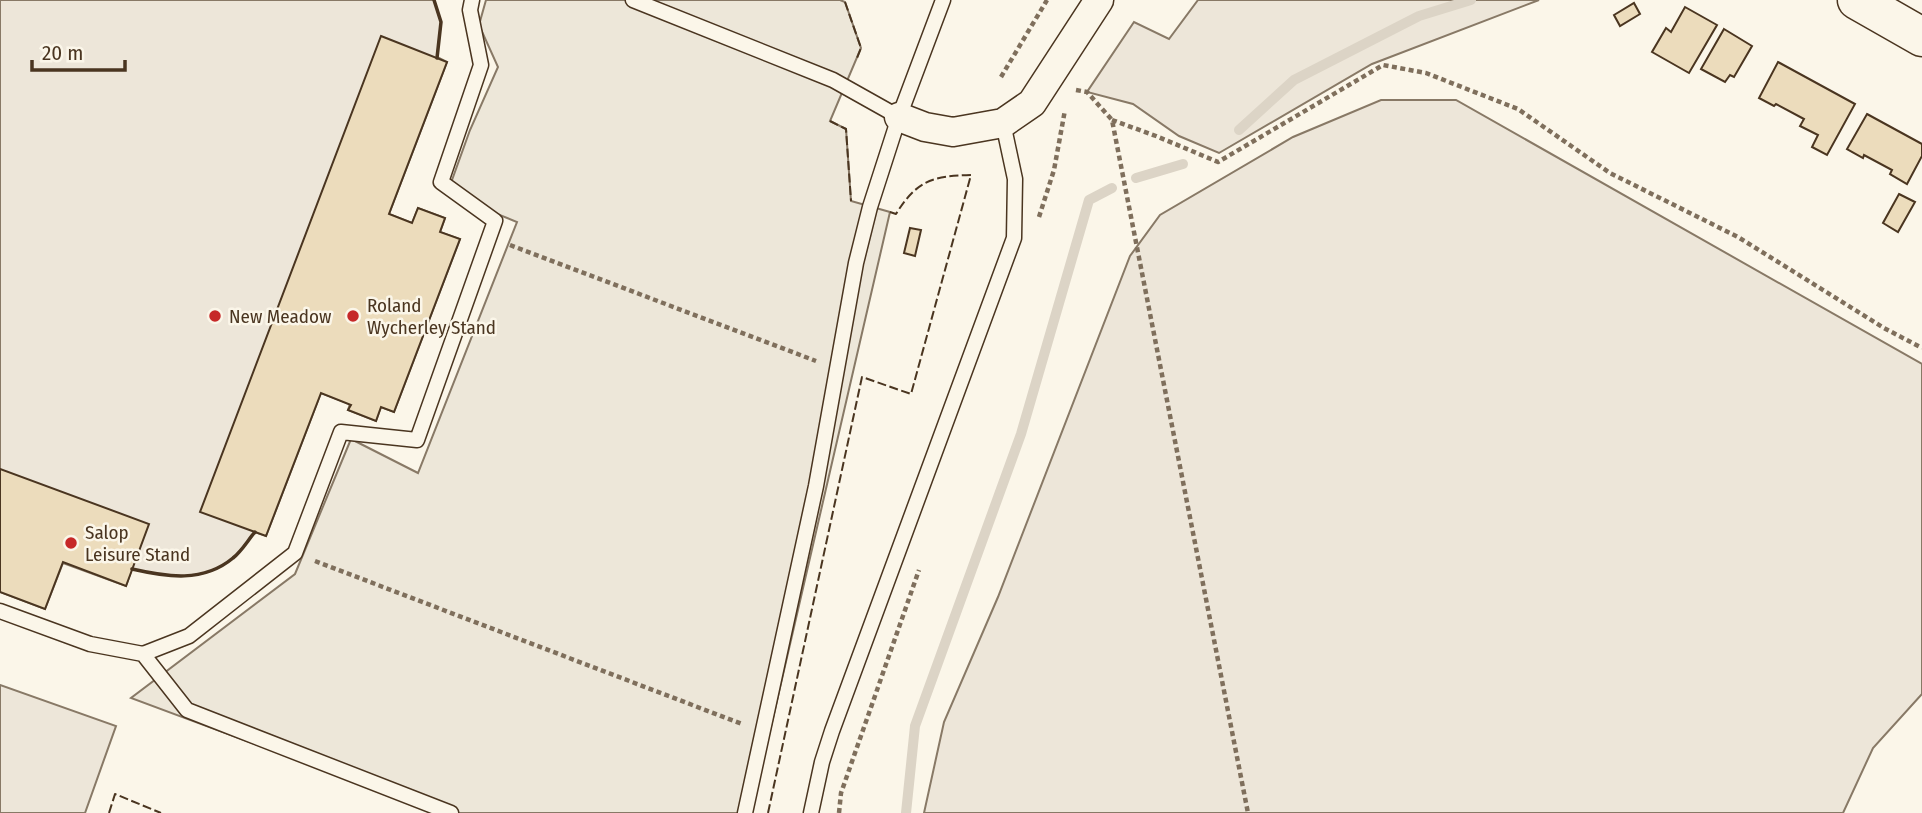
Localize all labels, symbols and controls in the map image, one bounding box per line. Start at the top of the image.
scale bar [32,28,124,72]
text: 20 m [42,40,83,66]
place label: Roland Wycherley Stand [367,294,496,339]
place label: New Meadow [229,305,332,328]
marker: New Meadow [207,308,223,324]
marker: Roland Wycherley Stand [345,308,361,324]
place label: Salop Leisure Stand [85,521,190,566]
marker: Salop Leisure Stand [63,535,79,551]

